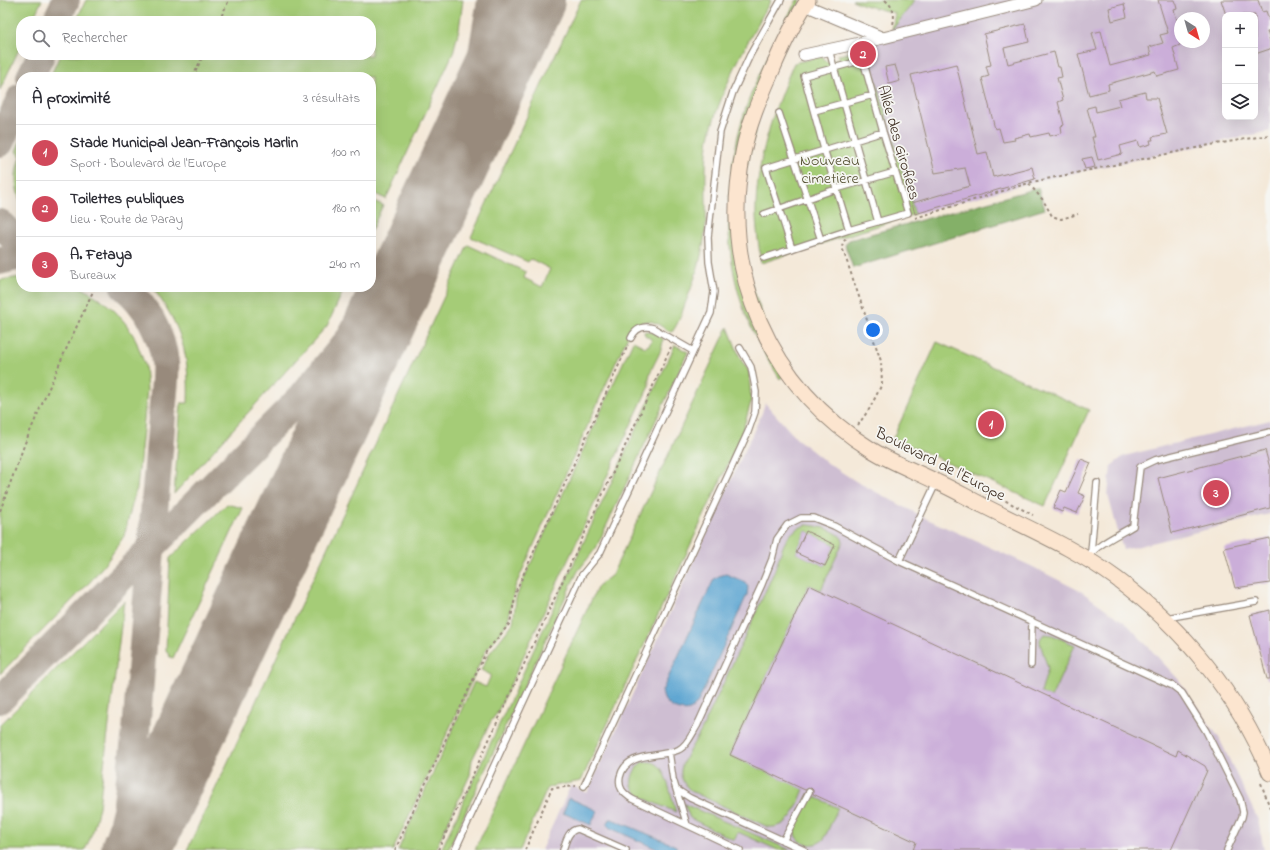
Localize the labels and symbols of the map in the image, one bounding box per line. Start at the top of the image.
north arrow [1174,12,1210,48]
pin: 2 [850,39,876,69]
street label: Allée des Giroflées [870,82,926,203]
park label: Nouveau cimetière [800,149,860,191]
your location [863,320,883,340]
pin: 1 [978,409,1004,439]
street label: Boulevard de l'Europe [870,421,1010,508]
pin: 3 [1203,478,1229,508]

